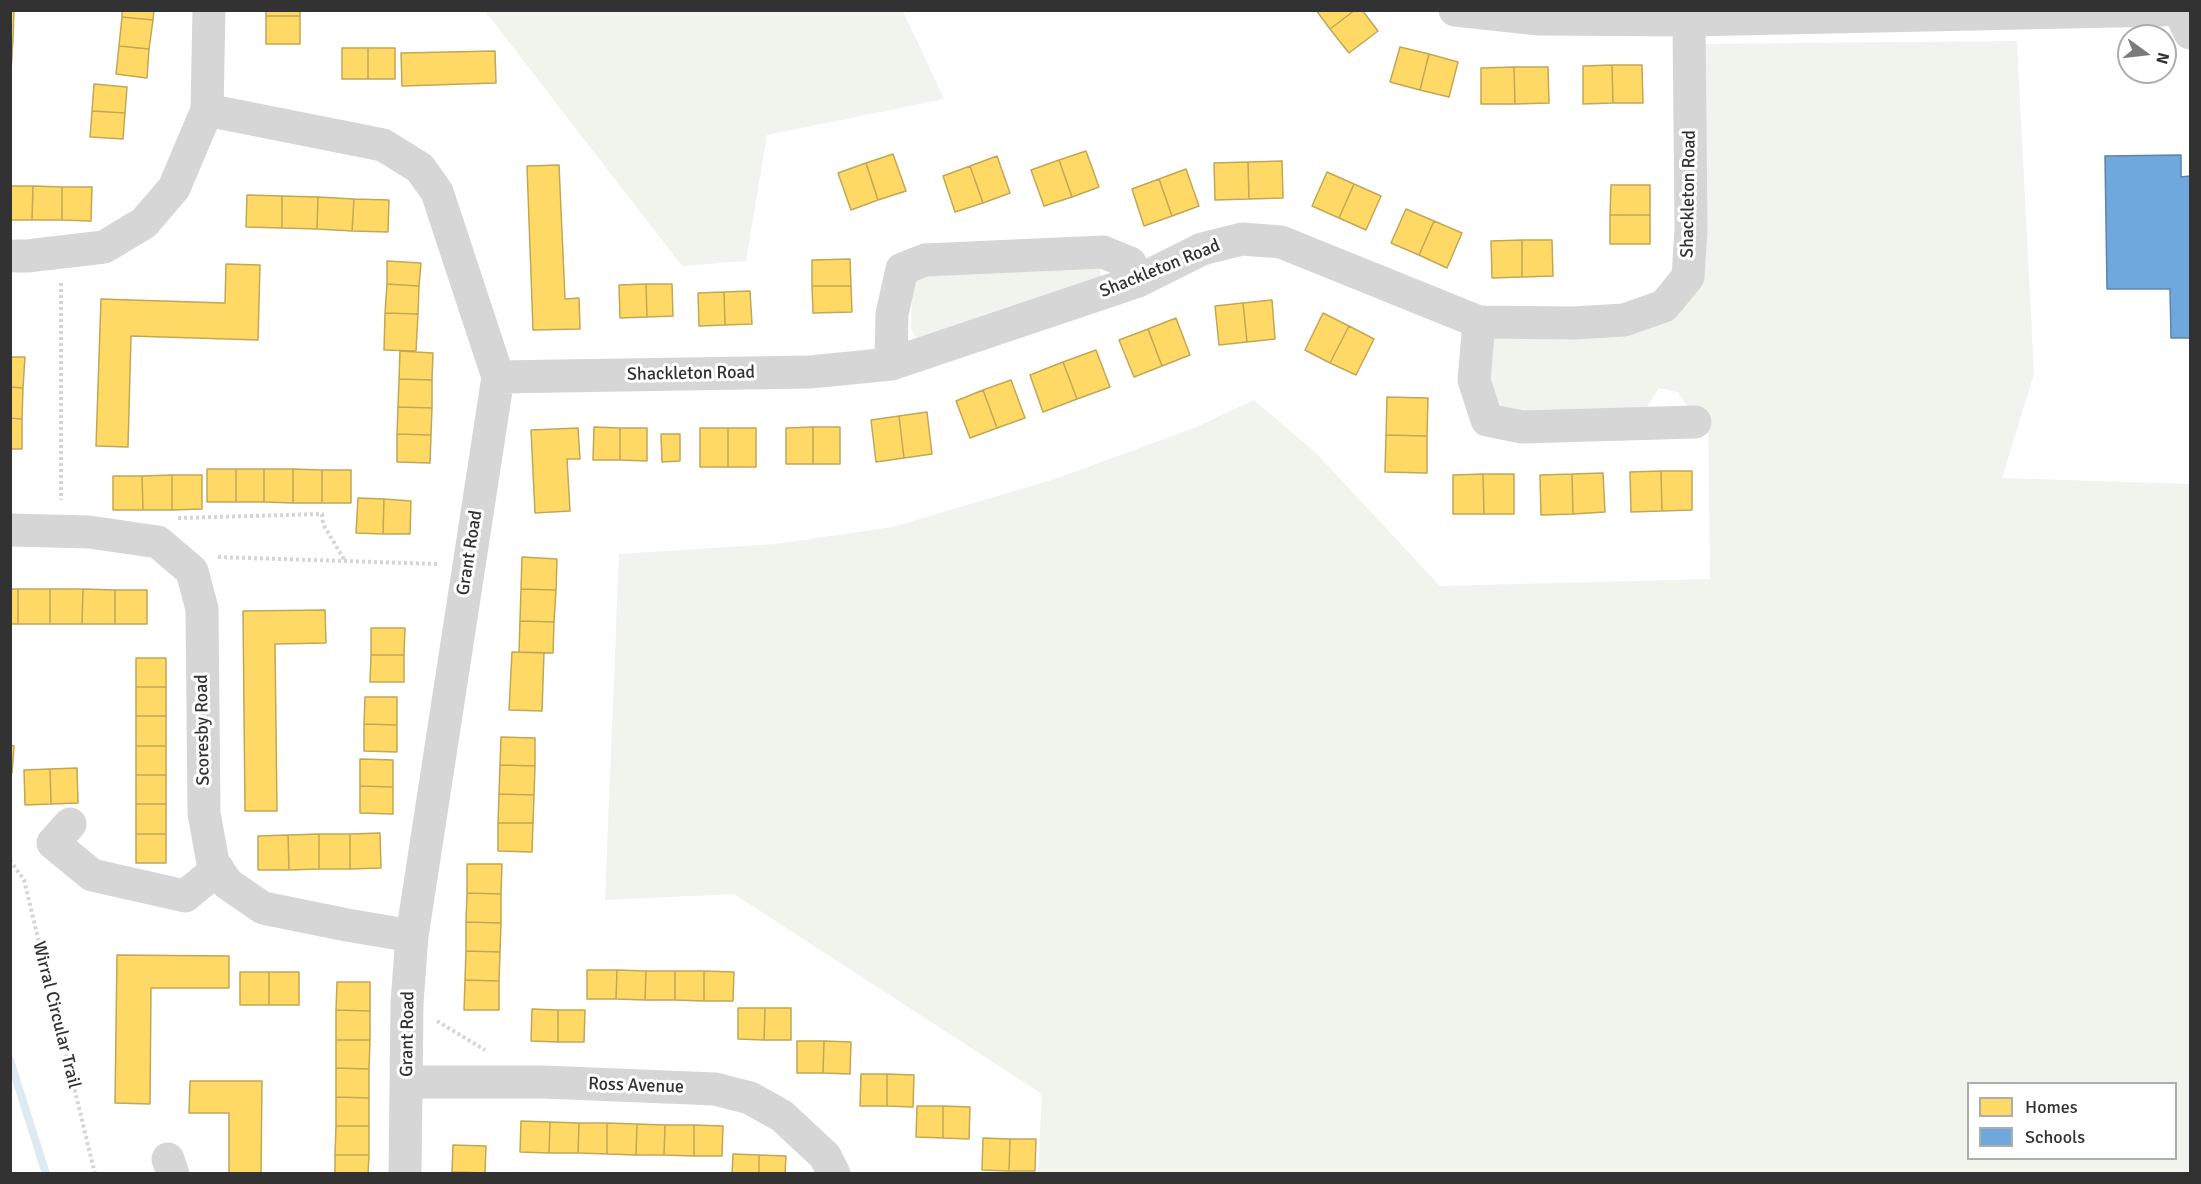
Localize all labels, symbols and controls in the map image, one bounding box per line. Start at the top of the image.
north arrow [2117,24,2177,84]
text: N [2151,50,2174,66]
street label: Shackleton Road [1677,130,1701,258]
street label: Shackleton Road [1097,235,1223,303]
street label: Shackleton Road [627,362,755,386]
street label: Grant Road [453,509,487,597]
street label: Scoresby Road [191,674,215,786]
street label: Wirral Circular Trail [27,939,85,1091]
street label: Grant Road [396,991,420,1077]
street label: Ross Avenue [588,1074,684,1098]
legend [1967,1082,2177,1160]
text: Homes [2025,1096,2078,1118]
text: Schools [2025,1126,2085,1148]

